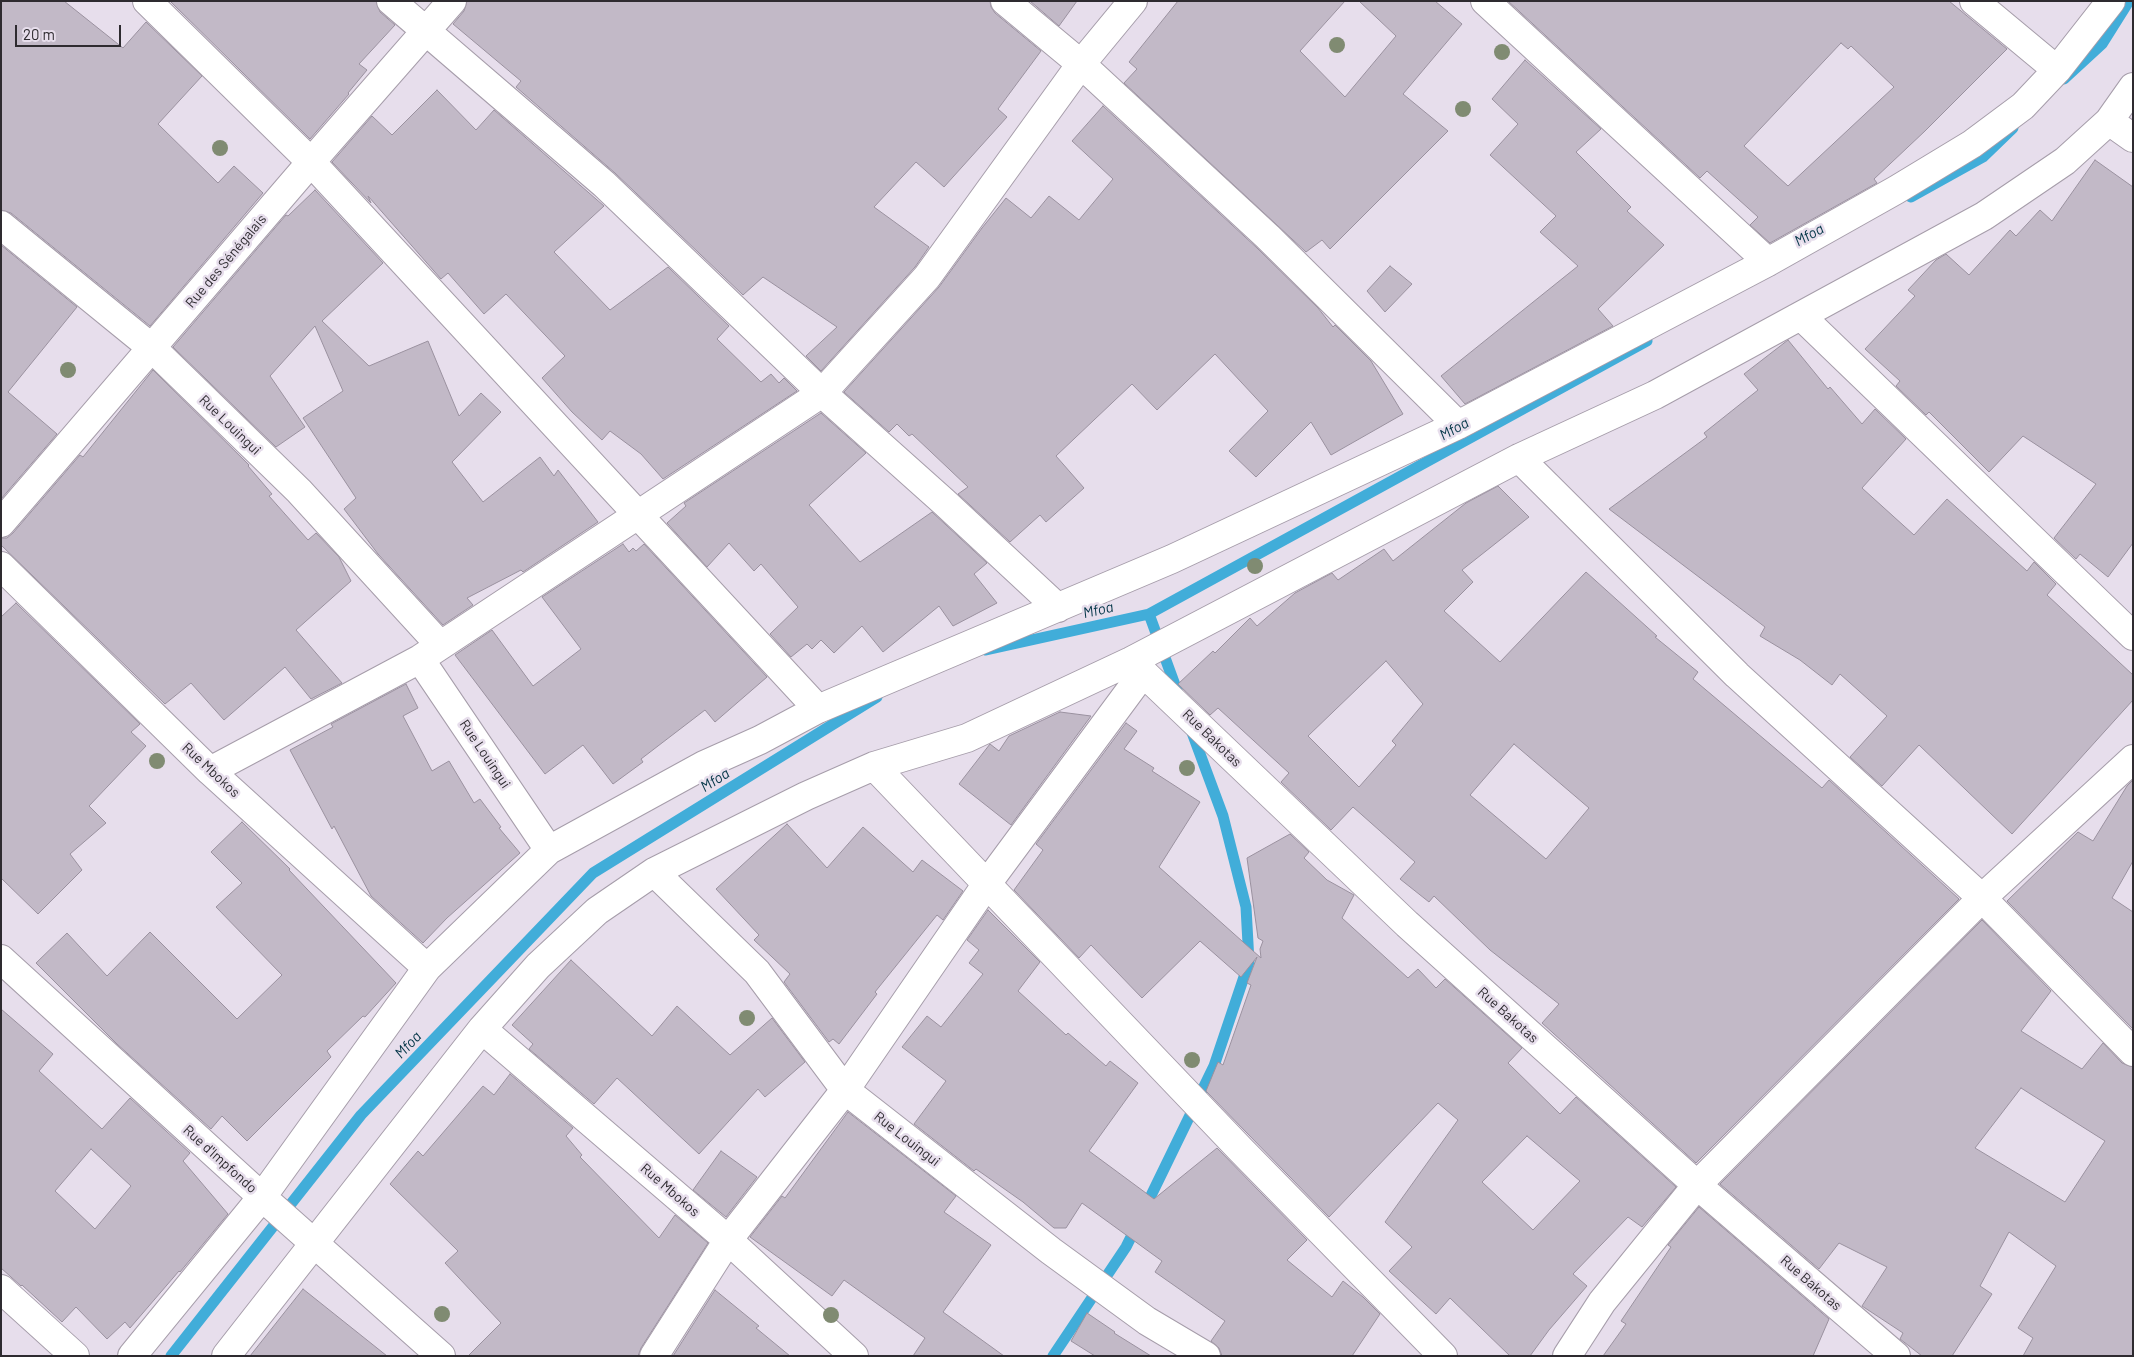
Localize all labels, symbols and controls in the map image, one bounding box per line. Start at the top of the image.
scale bar [18,15,124,47]
text: 20 m [23,25,55,43]
street label: Rue des Sénégalais [182,211,270,311]
water label: Mfoa [1791,220,1827,250]
street label: Rue Louingui [196,391,264,459]
water label: Mfoa [1436,414,1472,444]
water label: Mfoa [1081,598,1115,622]
street label: Rue Bakotas [1179,706,1245,770]
street label: Rue Louingui [456,717,514,791]
street label: Rue Mbokos [179,739,243,801]
water label: Mfoa [697,764,733,796]
street label: Rue Bakotas [1474,984,1542,1046]
water label: Mfoa [391,1028,425,1062]
street label: Rue Louingui [871,1108,943,1170]
street label: Rue d'Impfondo [180,1121,260,1197]
street label: Rue Mbokos [637,1160,703,1220]
street label: Rue Bakotas [1777,1252,1845,1314]

